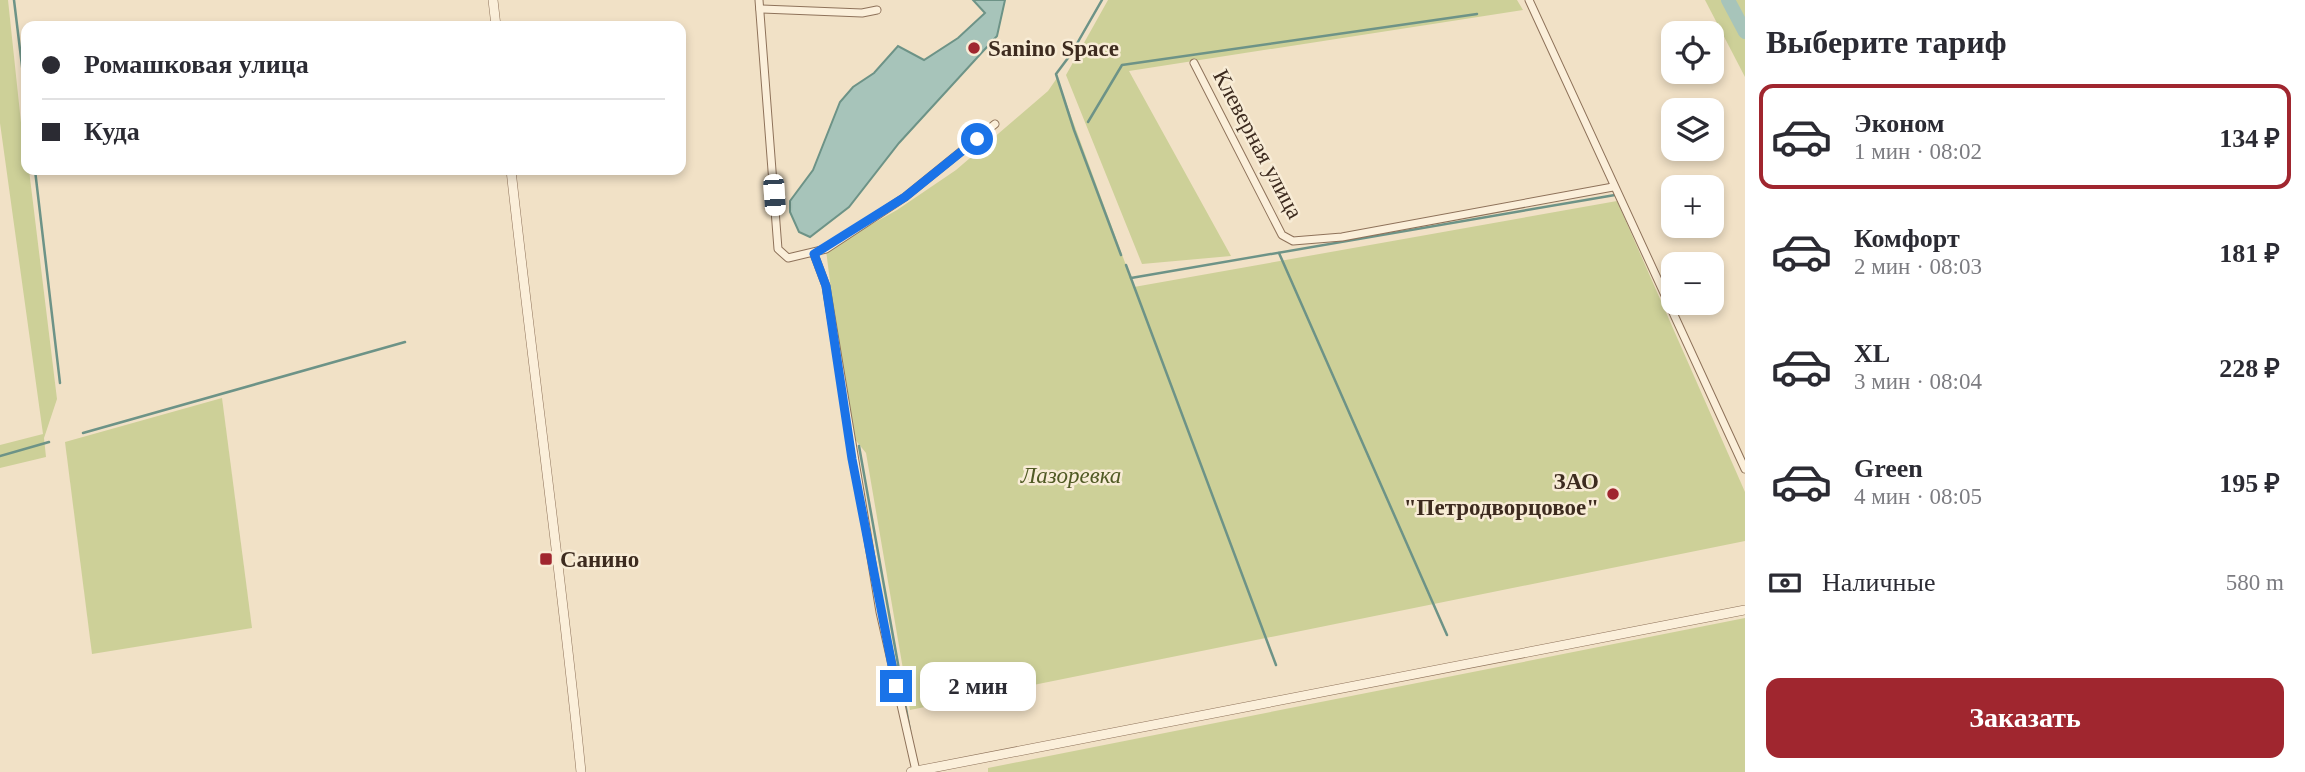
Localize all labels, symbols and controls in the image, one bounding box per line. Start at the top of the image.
map controls [1661,21,1724,315]
button: locate [1661,21,1724,84]
text: Выберите тариф [1766,24,2007,60]
place label: Sanino Space [988,36,1119,61]
marker: Sanino Space [966,40,982,56]
text: Ромашковая улица [84,50,309,79]
street label: Клеверная улица [1208,65,1308,223]
button: layers [1661,98,1724,161]
icon: car [1770,105,1833,168]
text: Эконом [1854,109,1944,138]
text: Куда [84,117,140,146]
route start [961,123,993,155]
text: 134 ₽ [2219,124,2280,153]
text: 1 мин · 08:02 [1854,139,1982,164]
car [763,173,786,217]
button: + [1661,175,1724,238]
icon: car [1770,220,1833,283]
text: Комфорт [1854,224,1960,253]
text: 181 ₽ [2219,239,2280,268]
button: − [1661,252,1724,315]
text: 2 мин · 08:03 [1854,254,1982,279]
icon: car [1770,335,1833,398]
text: XL [1854,339,1890,368]
text: 228 ₽ [2219,354,2280,383]
text: 3 мин · 08:04 [1854,369,1982,394]
icon: car [1770,450,1833,513]
text: Green [1854,454,1923,483]
park label: Лазоревка [1020,463,1121,488]
place label: ЗАО "Петродворцовое" [1404,469,1599,520]
text: 195 ₽ [2219,469,2280,498]
text: 4 мин · 08:05 [1854,484,1982,509]
marker: ЗАО "Петродворцовое" [1605,486,1621,502]
place label: Санино [560,547,639,572]
marker: Санино [538,551,554,567]
icon: cash [1766,564,1804,602]
text: Наличные [1822,568,1935,597]
text: 580 m [2226,570,2284,595]
callout: 2 мин [920,662,1036,710]
route end [880,670,912,702]
text: 2 мин [948,674,1008,699]
button: Заказать [1766,678,2284,758]

